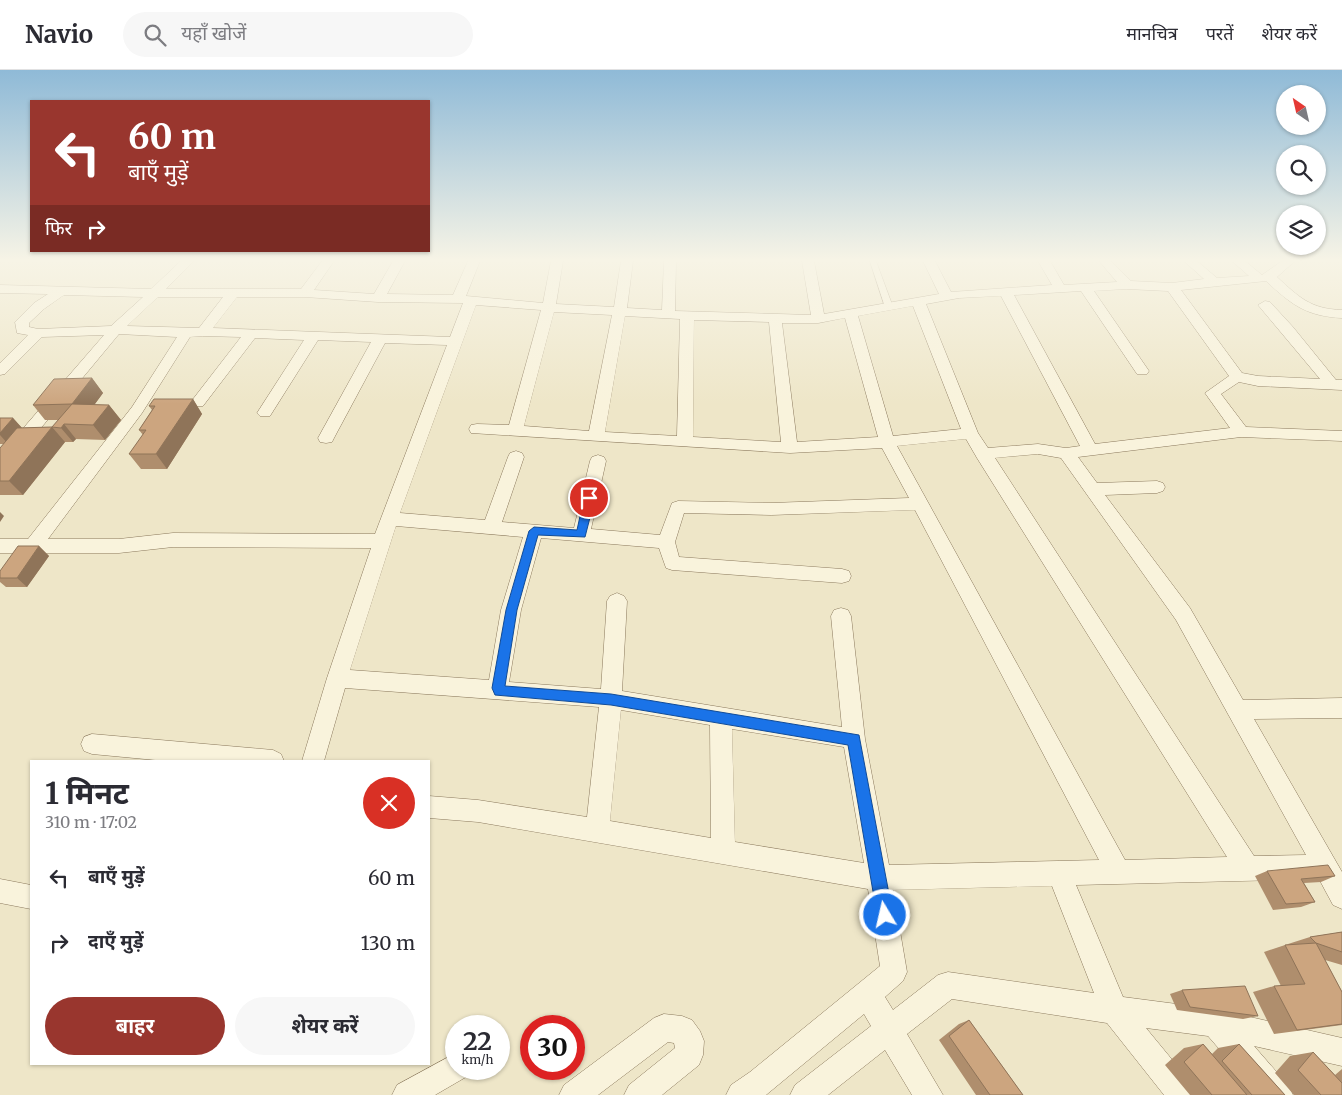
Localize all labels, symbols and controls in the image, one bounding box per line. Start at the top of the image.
search box [123,12,473,57]
text: Navio [25,19,93,50]
icon: search [141,21,169,49]
text: यहाँ खोजें [181,21,246,45]
text: मानचित्र [1126,22,1178,45]
text: परतें [1206,22,1234,45]
text: शेयर करें [1262,22,1317,45]
north arrow [1276,85,1326,135]
map controls [1276,85,1326,255]
text: 60 m [128,115,216,159]
icon: left [45,120,110,185]
button: search [1276,145,1326,195]
text: बाएँ मुड़ें [128,158,189,186]
button: layers [1276,205,1326,255]
icon: right [82,215,110,243]
text: फिर [45,216,72,240]
pin [568,477,610,519]
icon: arrive [575,484,603,512]
text: 1 मिनट [45,774,129,812]
button: close [363,777,415,829]
text: 310 m · 17:02 [45,812,137,832]
icon: left [45,864,73,892]
text: बाएँ मुड़ें [88,864,145,888]
text: 60 m [368,866,415,890]
position arrow [858,888,910,940]
icon: right [45,929,73,957]
text: दाएँ मुड़ें [88,929,144,953]
text: 130 m [361,931,415,955]
button: बाहर [45,997,225,1055]
button: शेयर करें [235,997,415,1055]
speed limit sign: 30 [520,1015,585,1080]
text: 22 [463,1025,492,1057]
text: km/h [462,1052,493,1067]

